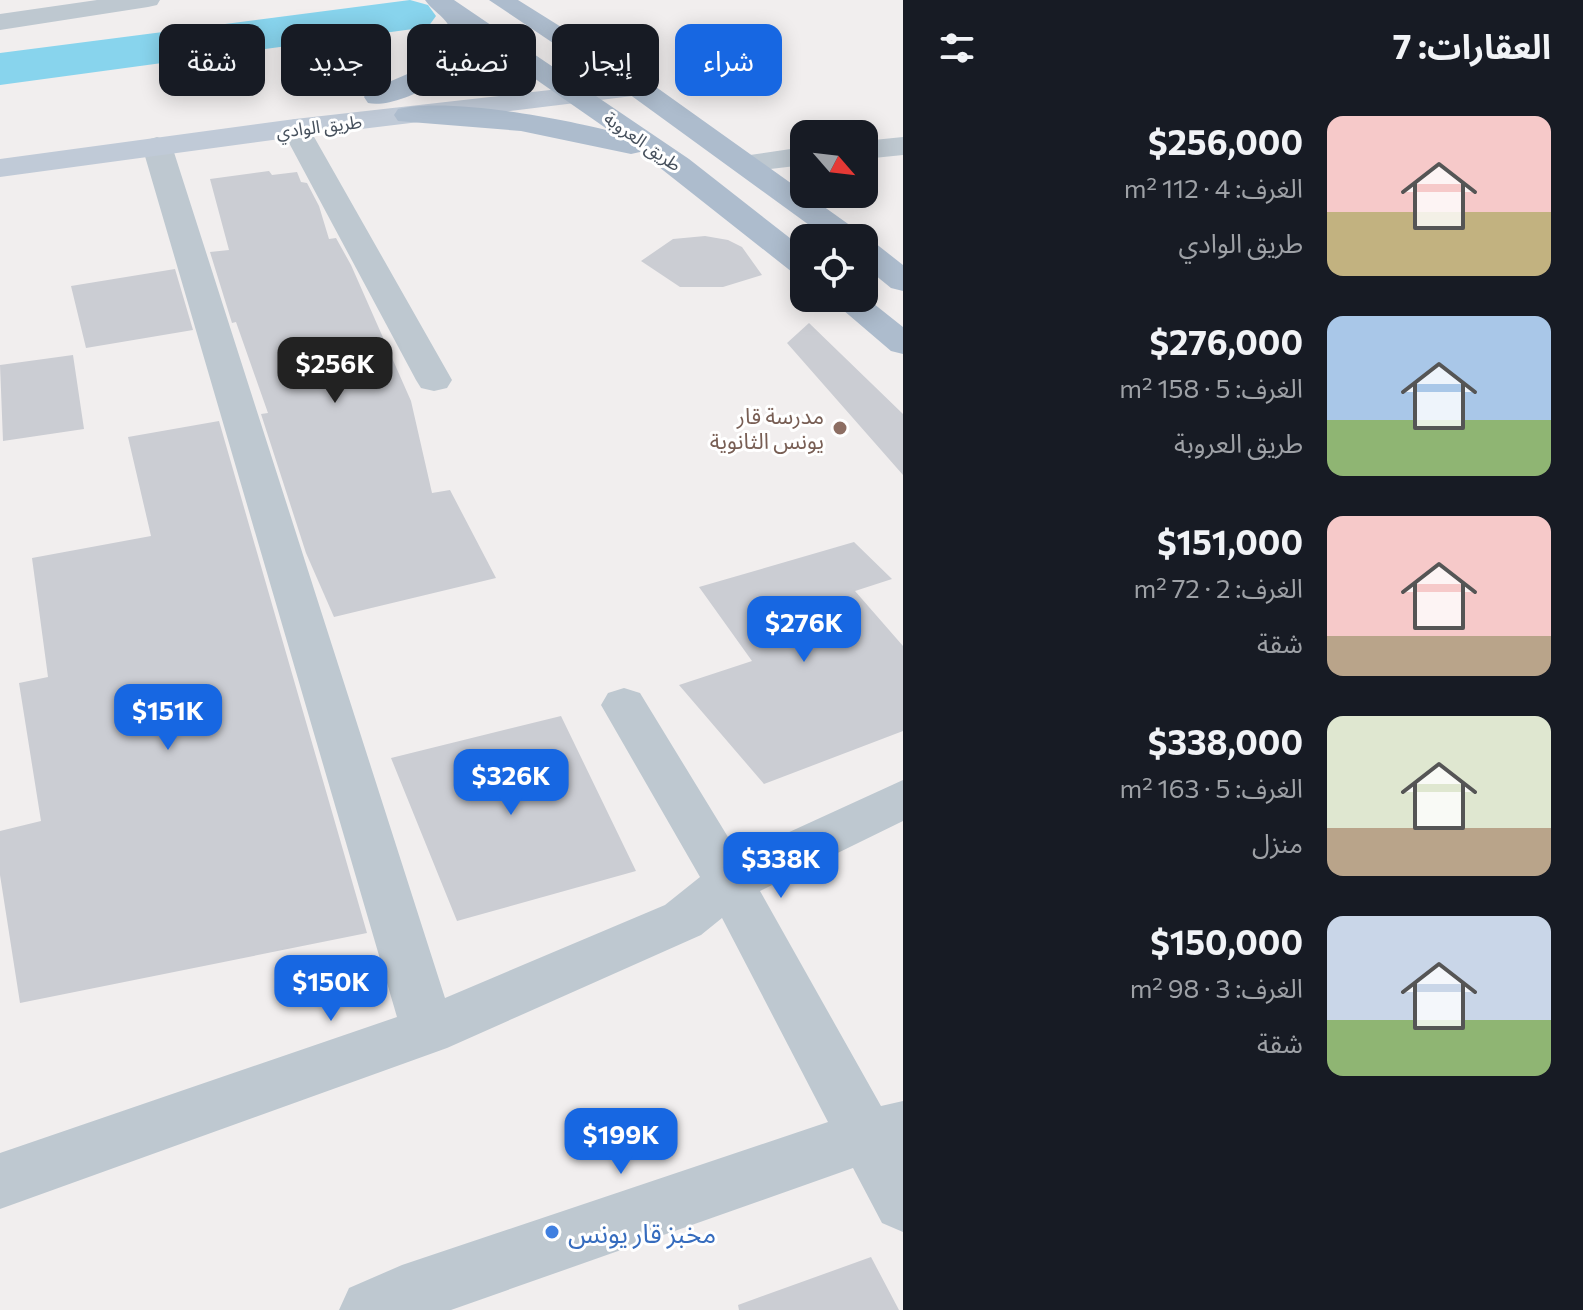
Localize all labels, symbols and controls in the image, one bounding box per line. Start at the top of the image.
chip: شقة [159,24,265,96]
chip: جديد [281,24,391,96]
chip: تصفية [407,24,536,96]
chip: إيجار [552,24,659,96]
chip: شراء [675,24,782,96]
text: العقارات: 7 [1393,24,1551,66]
icon: filters [935,26,979,70]
street label: طريق العروبة [600,106,686,176]
street label: طريق الوادي [275,110,363,145]
north arrow [790,120,878,208]
map controls [790,120,878,312]
text: $256,000 [1148,120,1303,162]
icon: home [1391,148,1487,244]
text: الغرف: 4 · 112 m² [1124,172,1303,203]
button: locate [790,224,878,312]
text: طريق الوادي [1179,227,1303,258]
text: $276,000 [1150,320,1303,362]
pin: $256K [279,337,391,405]
text: $256K [295,347,375,378]
icon: home [1391,348,1487,444]
text: الغرف: 5 · 158 m² [1119,372,1303,403]
place label: مدرسة قار يونس الثانوية [710,402,824,454]
marker: مدرسة قار يونس الثانوية [831,419,849,437]
text: طريق العروبة [1174,427,1303,458]
text: $151,000 [1157,520,1303,562]
icon: home [1391,548,1487,644]
text: الغرف: 2 · 72 m² [1134,572,1303,603]
pin: $276K [748,596,860,664]
text: $276K [765,606,843,637]
text: شقة [1257,627,1303,658]
pin: $151K [112,684,224,752]
text: $151K [132,694,204,725]
text: $338,000 [1148,720,1303,762]
icon: home [1391,748,1487,844]
pin: $326K [455,749,567,817]
text: $326K [472,759,550,790]
text: الغرف: 5 · 163 m² [1119,772,1303,803]
text: منزل [1252,827,1303,858]
pin: $338K [725,832,837,900]
text: $338K [741,842,821,873]
text: $150,000 [1150,920,1303,962]
icon: home [1391,948,1487,1044]
pin: $150K [275,955,387,1023]
text: $150K [292,965,370,996]
text: الغرف: 3 · 98 m² [1130,972,1303,1003]
text: شقة [1257,1027,1303,1058]
pin: $199K [565,1108,677,1176]
text: $199K [583,1118,659,1149]
place label: مخبز قار يونس [568,1217,716,1249]
marker: مخبز قار يونس [543,1223,561,1241]

